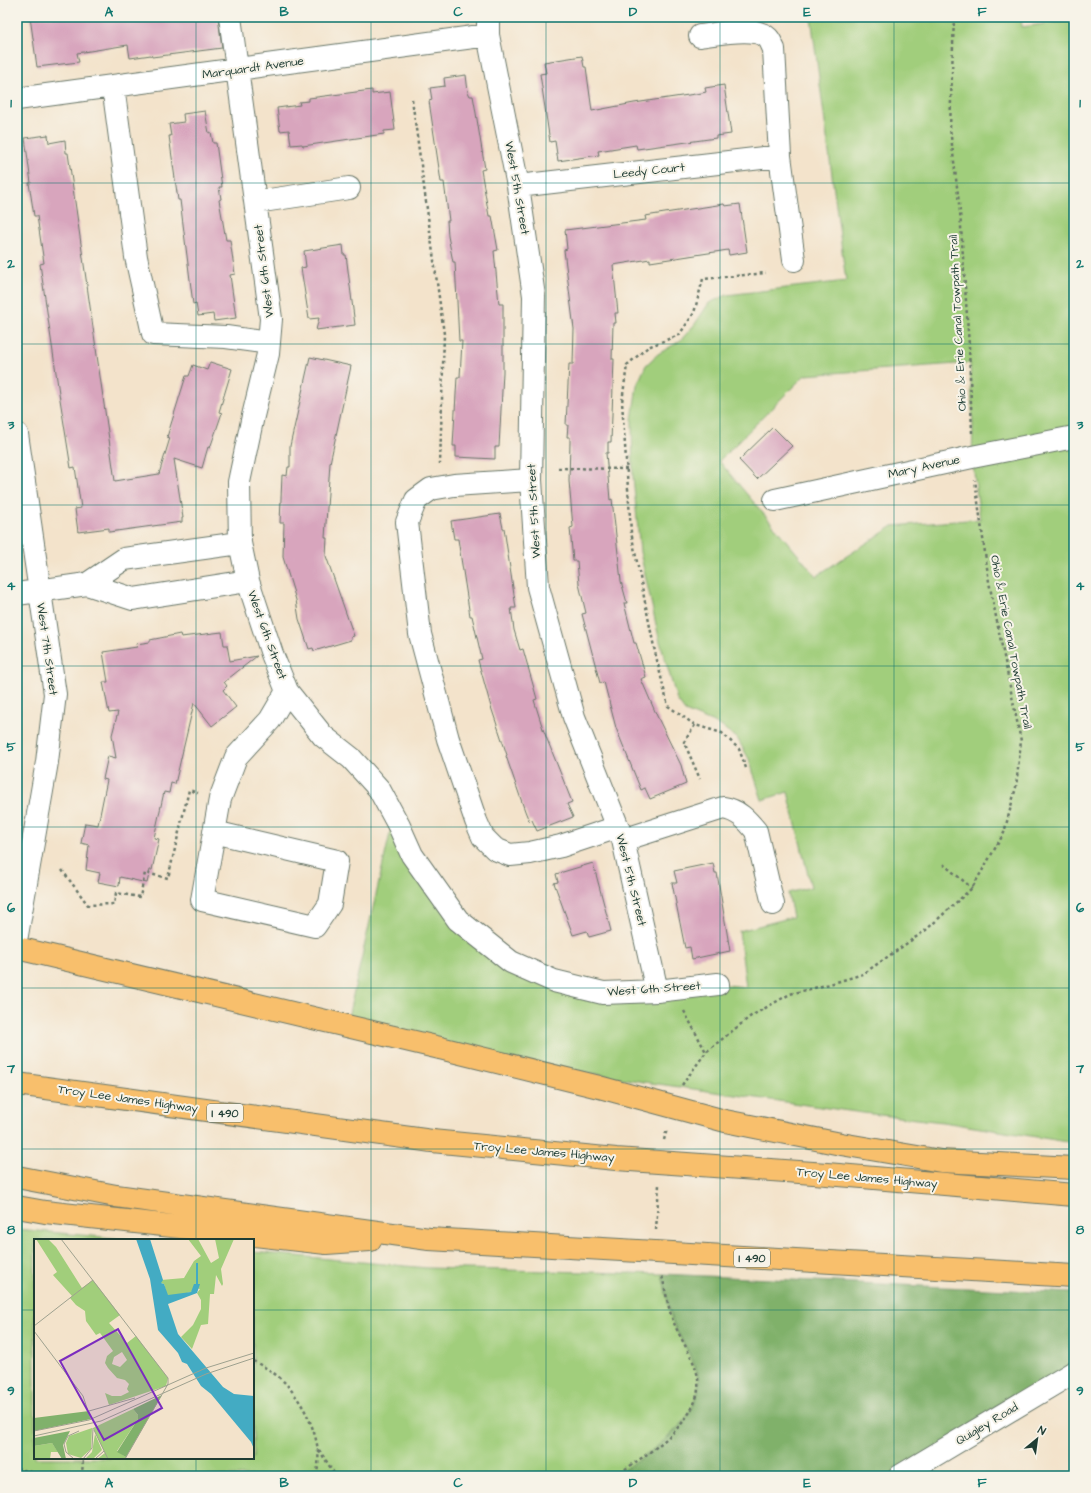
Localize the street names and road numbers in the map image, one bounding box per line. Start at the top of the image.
street label: Marquardt Avenue [201,52,305,84]
street label: West 5th Street [500,140,534,236]
street label: Leedy Court [612,159,686,184]
street label: West 6th Street [250,223,278,318]
street label: Ohio & Erie Canal Towpath Trail [945,234,971,412]
street label: Mary Avenue [887,451,962,484]
street label: West 5th Street [523,463,545,559]
street label: Ohio & Erie Canal Towpath Trail [986,554,1036,730]
street label: West 6th Street [243,588,291,682]
street label: West 7th Street [32,602,62,697]
street label: West 5th Street [611,832,651,928]
street label: West 6th Street [607,977,701,1001]
street label: Troy Lee James Highway [57,1081,199,1118]
road number: I 490 [207,1104,243,1122]
street label: Troy Lee James Highway [473,1137,615,1168]
street label: Troy Lee James Highway [796,1163,938,1194]
road number: I 490 [734,1249,770,1267]
street label: Quigley Road [953,1399,1022,1450]

